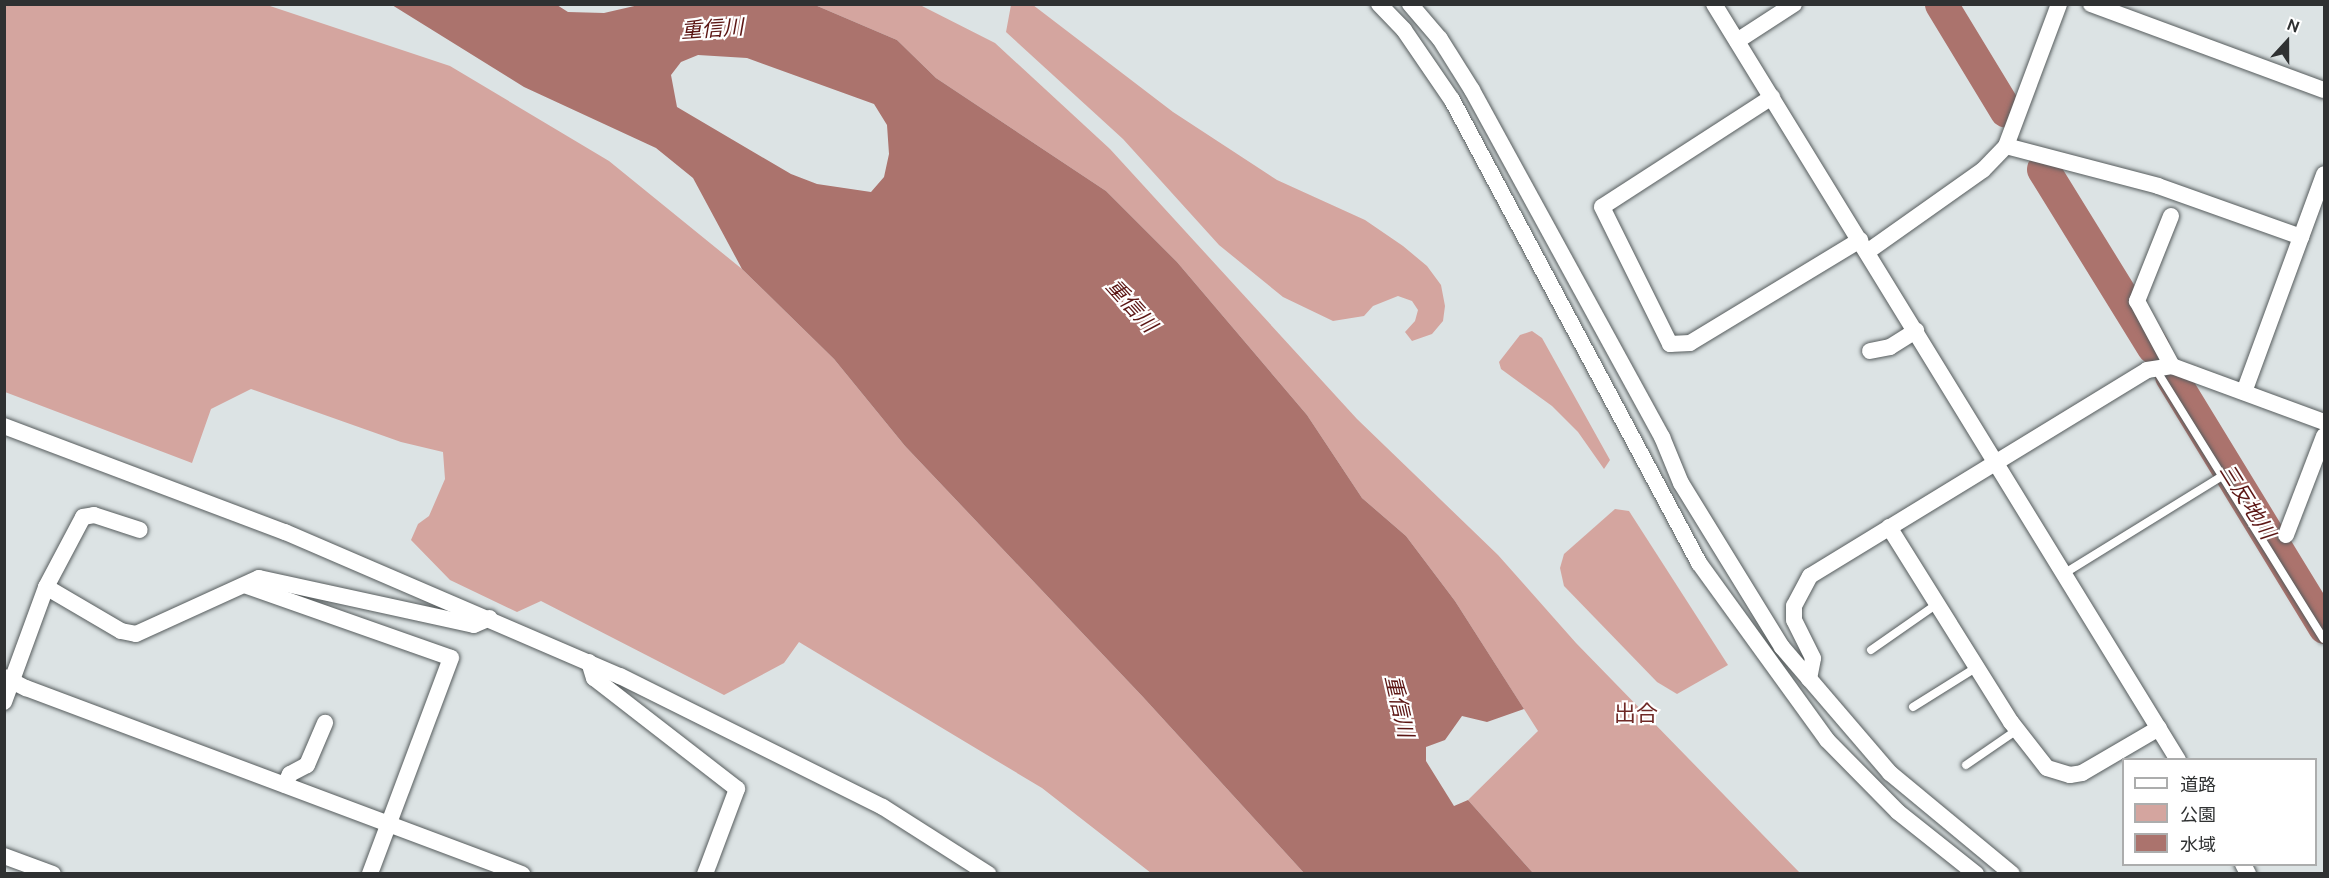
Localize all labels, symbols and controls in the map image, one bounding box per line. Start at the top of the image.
north arrow [2257,12,2317,72]
water label: 重信川 [680,13,744,43]
text: N [2285,15,2302,36]
water label: 重信川 [1102,273,1162,337]
water label: 三反地川 [2215,459,2281,543]
water label: 重信川 [1381,672,1419,740]
district label: 出合 [1614,700,1658,726]
legend [2122,758,2317,866]
text: 道路 [2180,774,2216,794]
text: 公園 [2180,804,2216,824]
text: 水域 [2180,834,2216,854]

